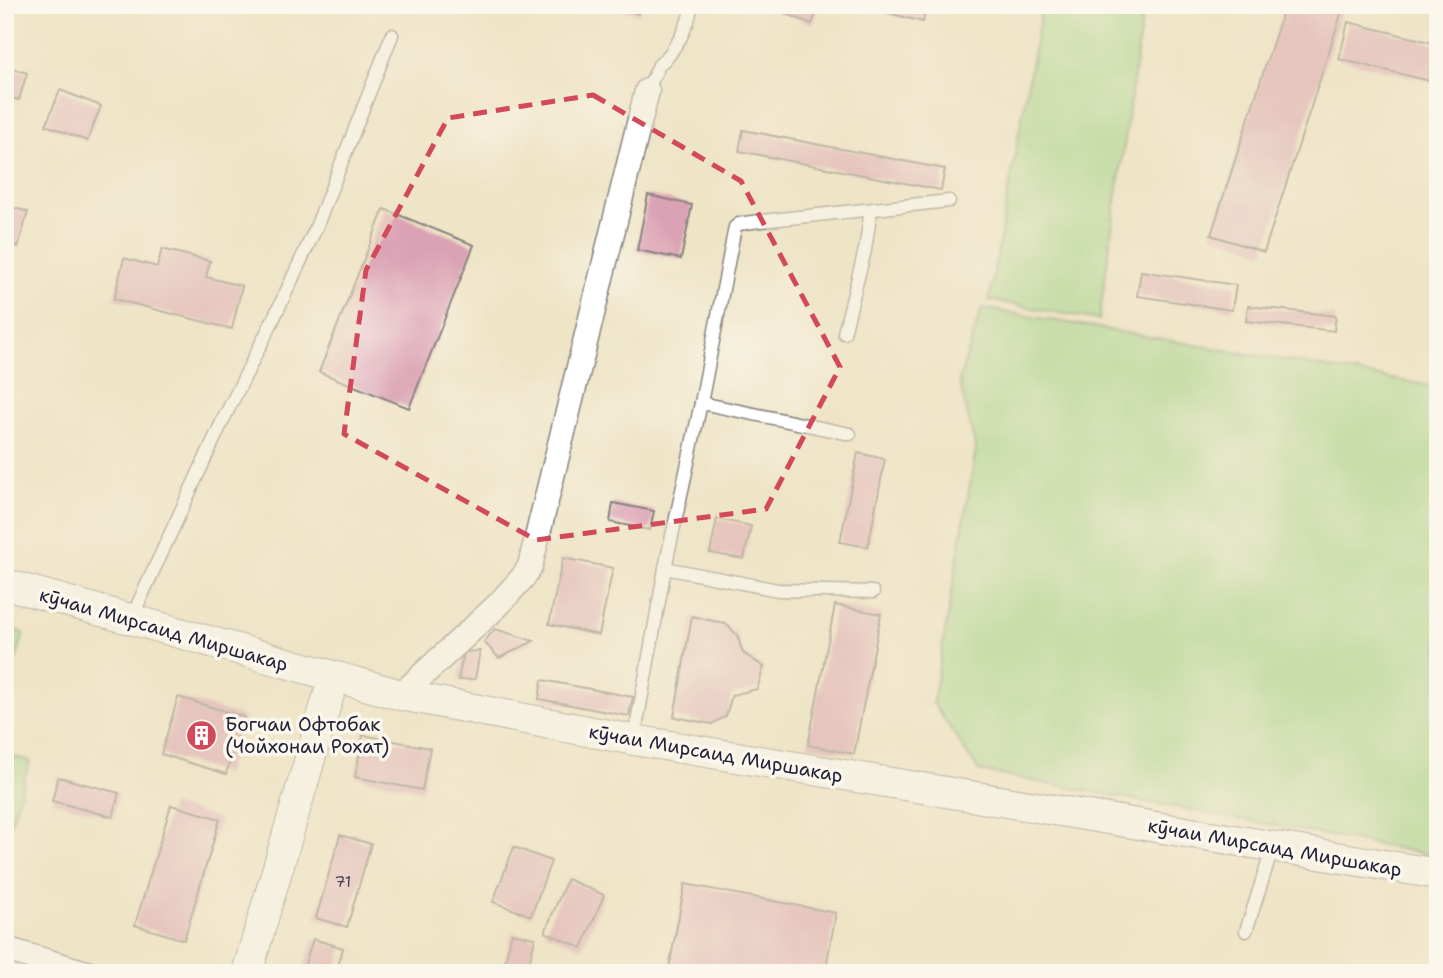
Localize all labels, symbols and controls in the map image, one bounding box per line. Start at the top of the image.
street label: кӯчаи Мирсаид Миршакар [37,582,291,677]
place label: Богчаи Офтобак (Чойхонаи Рохат) [225,712,389,759]
building icon: Богчаи Офтобак (Чойхонаи Рохат) [185,718,219,752]
street label: кӯчаи Мирсаид Миршакар [587,719,845,788]
street label: кӯчаи Мирсаид Миршакар [1146,813,1404,882]
house number: 71 [334,871,352,892]

